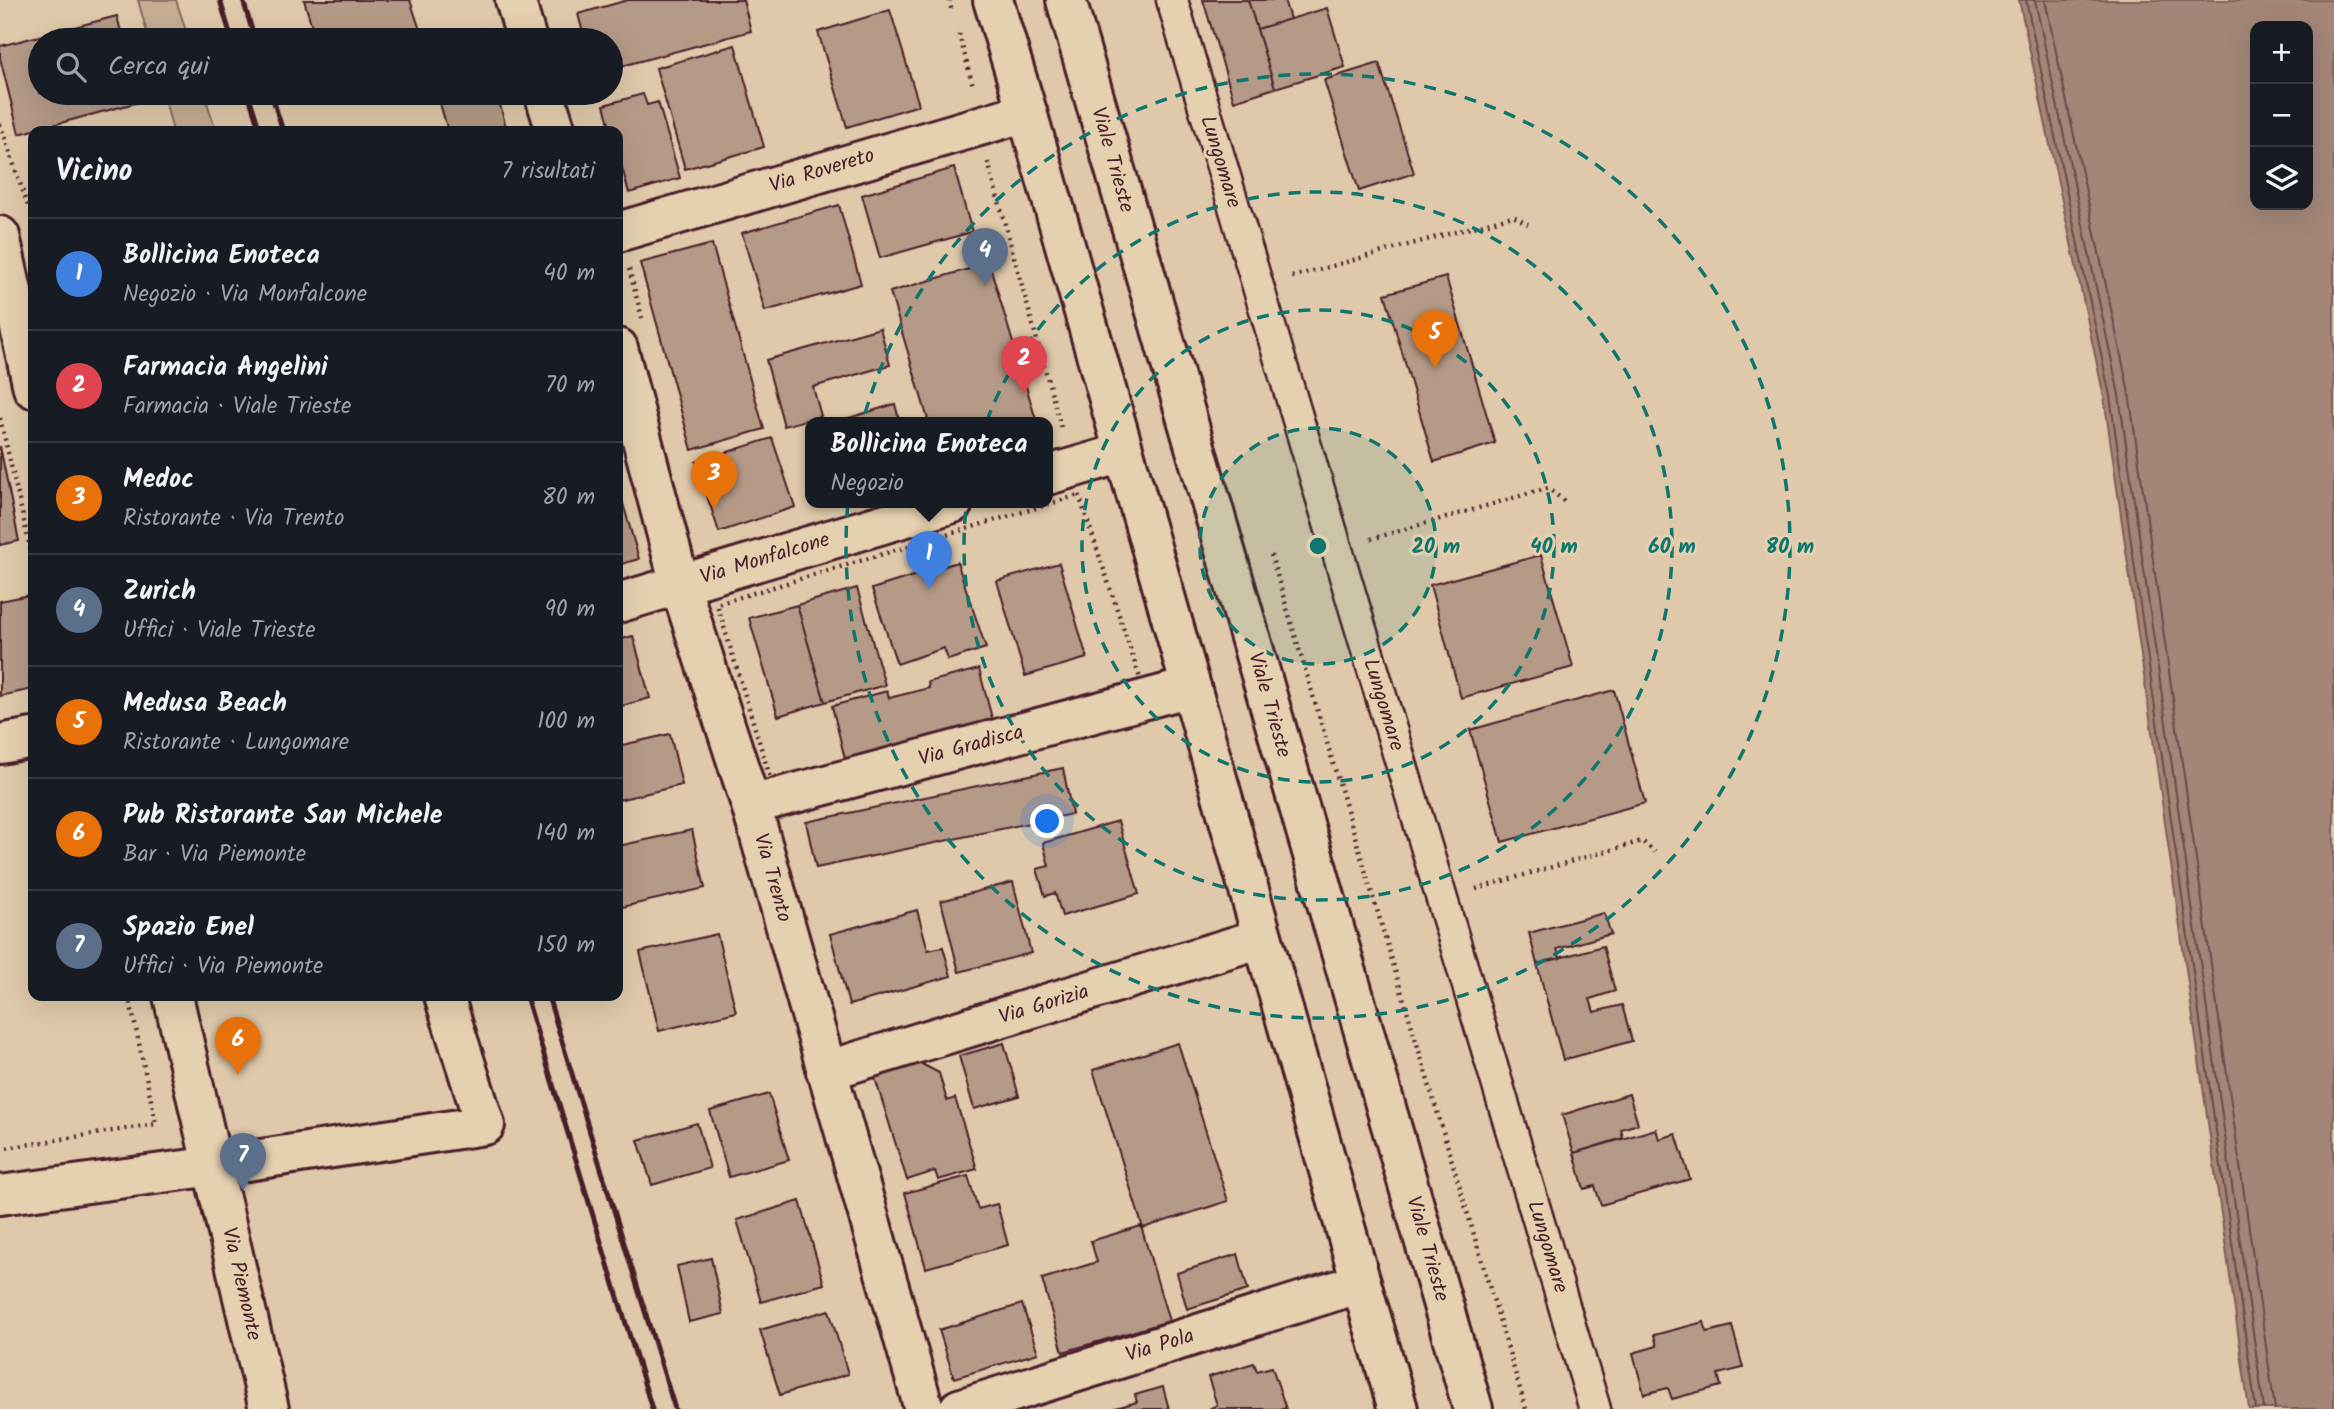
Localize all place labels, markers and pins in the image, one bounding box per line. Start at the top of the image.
pin: 4 [962,228,1008,286]
pin: 5 [1412,310,1458,368]
pin: 2 [1001,336,1047,394]
pin: 3 [691,451,737,509]
pin: 1 [906,531,952,589]
centre of rings [1306,534,1330,558]
pin: 6 [215,1017,261,1075]
pin: 7 [220,1133,266,1191]

